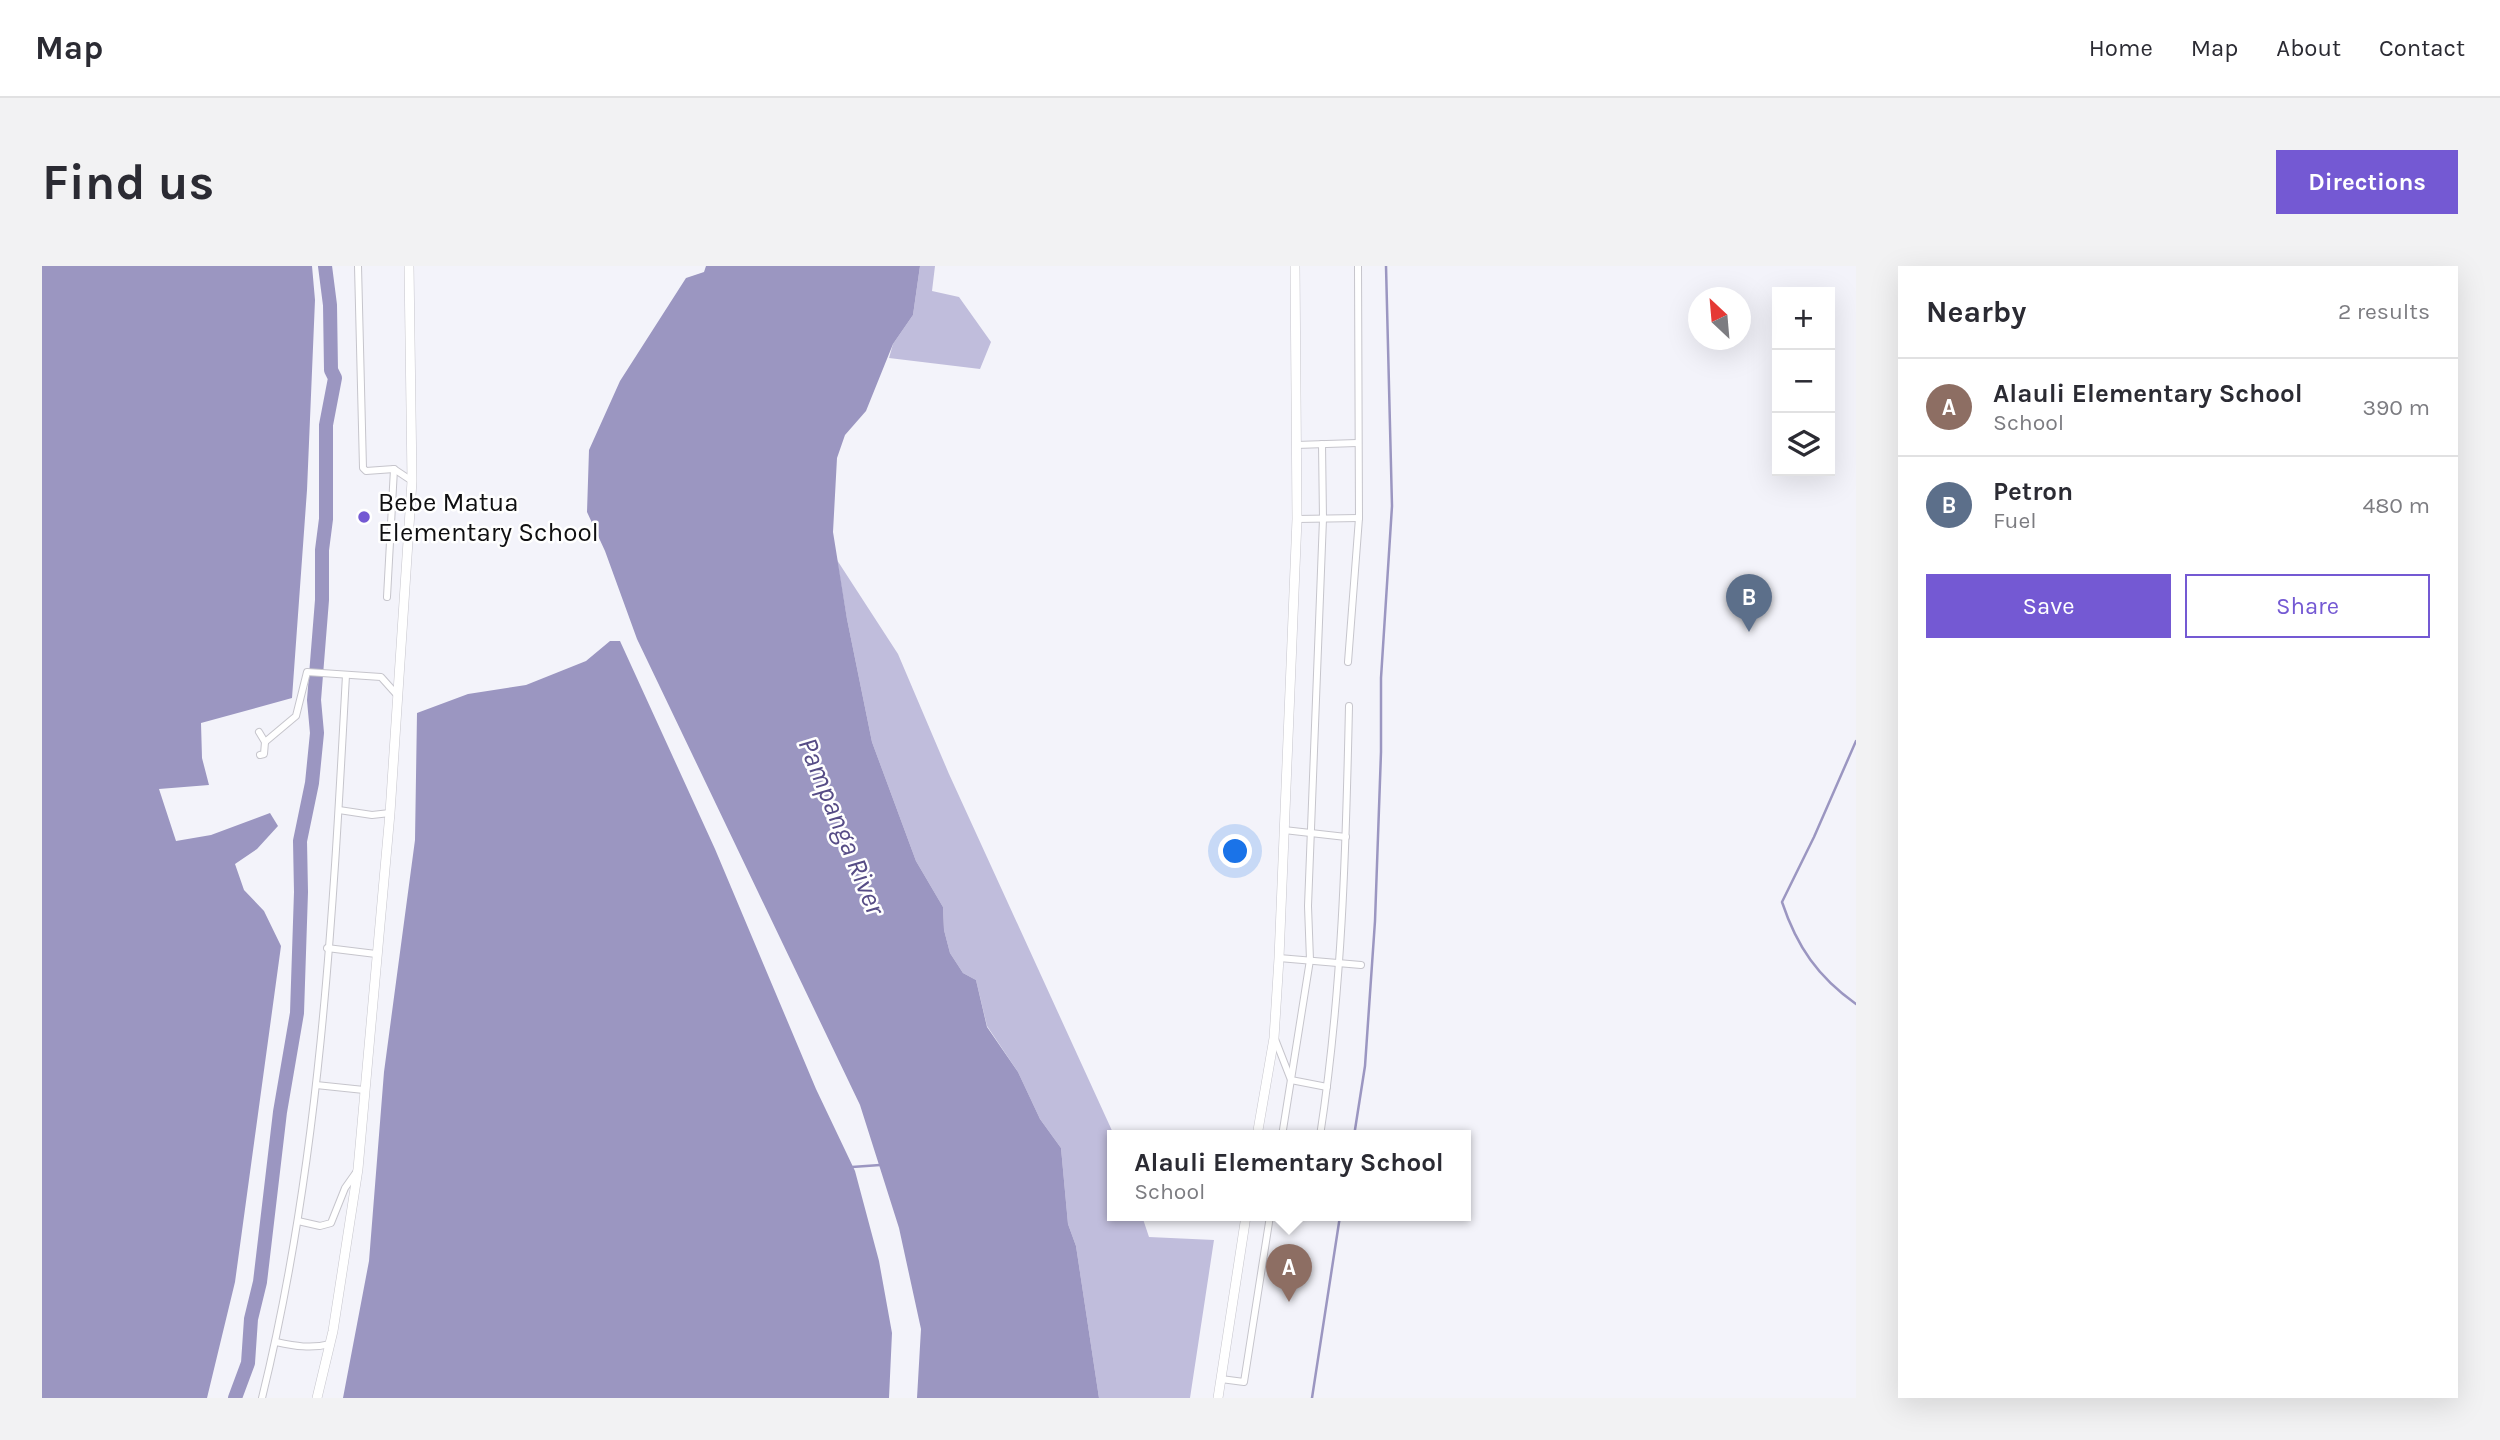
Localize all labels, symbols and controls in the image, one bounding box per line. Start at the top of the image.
text: Map [35,29,103,67]
text: Home [2089,34,2153,62]
text: Map [2191,34,2238,62]
text: About [2276,34,2341,62]
text: Contact [2379,34,2465,62]
button: Directions [2276,150,2458,214]
text: Find us [42,154,214,211]
north arrow [1688,287,1751,350]
map controls [1772,287,1835,476]
button: + [1772,287,1835,350]
text: Nearby [1926,294,2026,330]
text: 2 results [2338,298,2430,325]
button: − [1772,350,1835,413]
text: Alauli Elementary School [1993,378,2303,409]
text: A [1942,394,1956,421]
text: 390 m [2362,394,2430,421]
text: School [1993,409,2064,436]
button: layers [1772,413,1835,476]
text: Petron [1993,476,2073,507]
place label: Bebe Matua Elementary School [378,487,599,548]
text: B [1942,492,1956,519]
text: 480 m [2362,492,2430,519]
text: Fuel [1993,507,2037,534]
marker: Bebe Matua Elementary School [356,509,372,525]
pin: B [1726,574,1772,632]
button: Save [1926,574,2171,638]
button: Share [2185,574,2430,638]
water label: Pampanga River [791,732,893,921]
your location [1218,834,1252,868]
popup [1107,1130,1471,1221]
text: Alauli Elementary School [1134,1147,1444,1178]
text: School [1134,1178,1205,1205]
pin: A [1266,1244,1312,1302]

